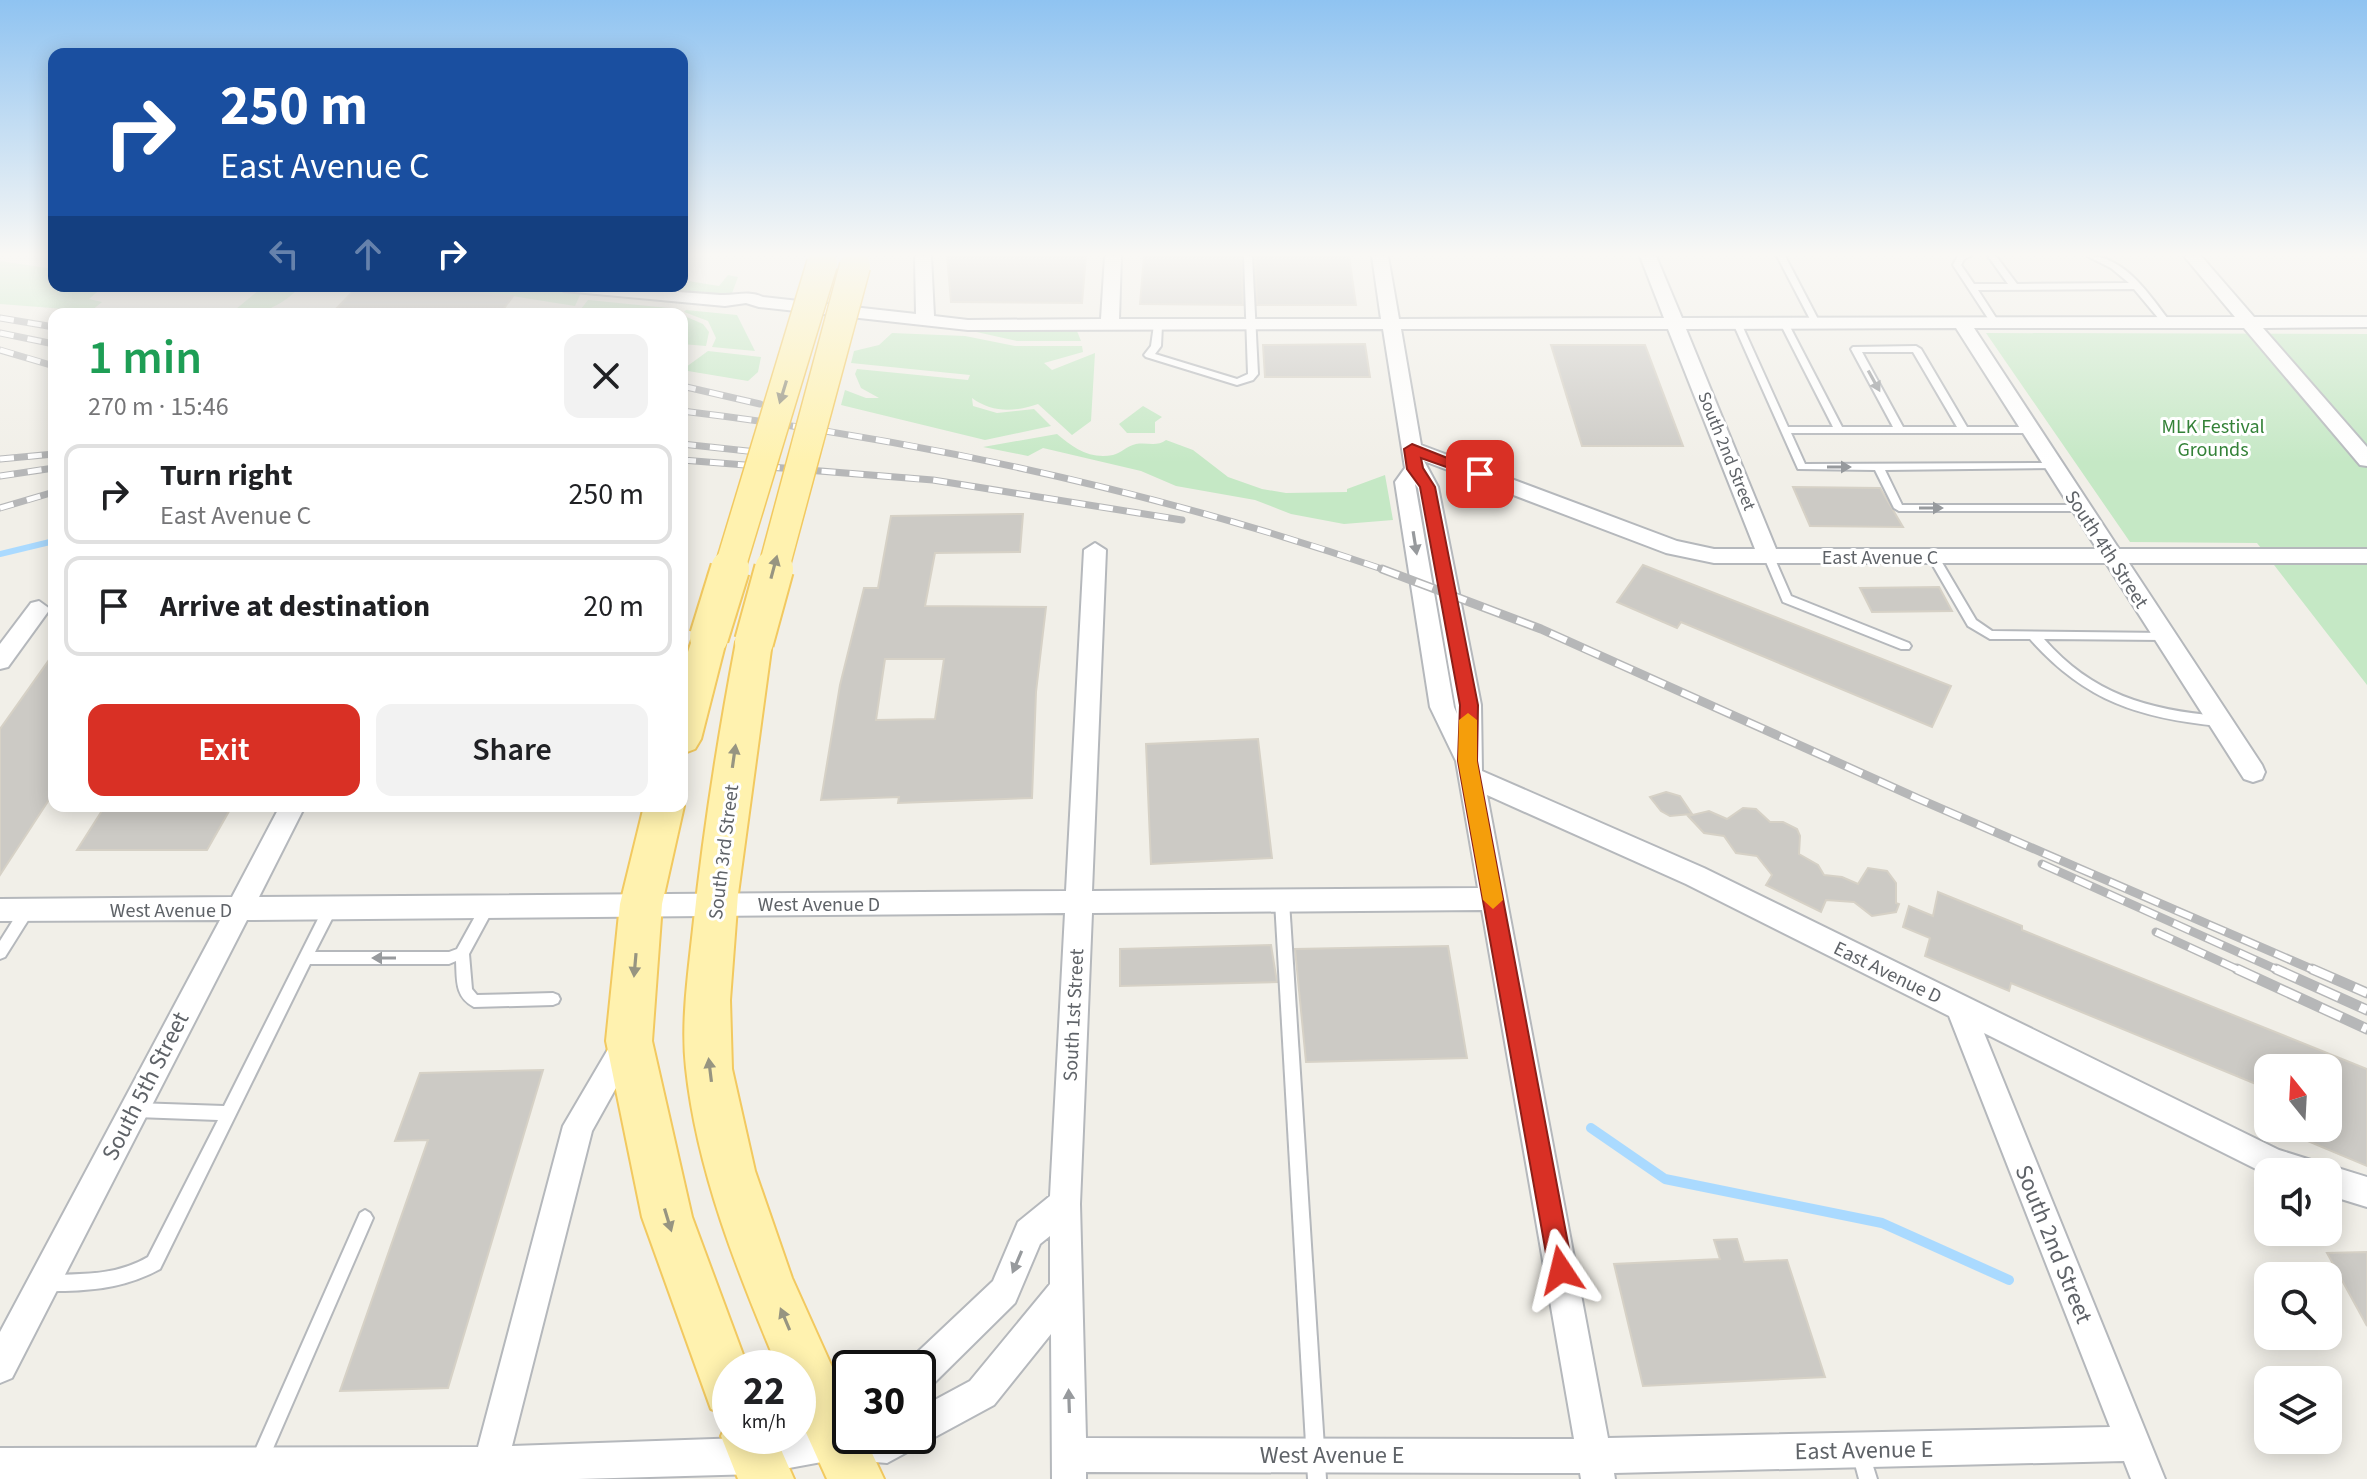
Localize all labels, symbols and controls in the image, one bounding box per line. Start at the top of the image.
text: 250 m [220,67,368,146]
icon: right [88,80,192,184]
text: East Avenue C [220,141,430,192]
icon: left [262,232,306,276]
icon: ahead [346,232,390,276]
icon: right [430,232,474,276]
text: 1 min [88,324,202,392]
button: close [564,334,648,418]
one-way arrow [1866,370,1880,392]
one-way arrow [776,381,789,405]
text: 270 m · 15:46 [88,388,229,425]
street label: South 2nd Street [1691,388,1762,514]
park label: MLK Festival Grounds [2161,413,2265,464]
pin [1446,440,1514,508]
icon: arrive [1458,452,1502,496]
text: Turn right [160,454,292,497]
one-way arrow [1827,461,1852,473]
icon: right [92,472,136,516]
text: 250 m [568,473,644,516]
street label: South 4th Street [2057,485,2155,614]
text: East Avenue C [160,497,311,534]
one-way arrow [1919,502,1944,514]
one-way arrow [1410,531,1422,556]
street label: East Avenue C [1822,544,1938,572]
one-way arrow [768,554,781,578]
icon: arrive [92,584,136,628]
text: Arrive at destination [160,585,430,628]
text: 20 m [583,585,644,628]
button: Exit [88,704,360,796]
button: Share [376,704,648,796]
one-way arrow [728,743,741,768]
street label: South 3rd Street [702,783,746,921]
street label: West Avenue D [758,891,880,919]
street label: West Avenue D [110,897,232,925]
street label: East Avenue D [1829,935,1946,1011]
street label: South 1st Street [1057,948,1091,1082]
one-way arrow [371,952,396,964]
one-way arrow [629,953,642,978]
street label: South 5th Street [93,1006,198,1167]
north arrow [2254,1054,2342,1142]
map controls [2254,1054,2342,1454]
one-way arrow [704,1057,717,1082]
button: sound [2254,1158,2342,1246]
street label: South 2nd Street [2006,1160,2101,1329]
one-way arrow [662,1209,675,1233]
position arrow [1519,1228,1603,1312]
one-way arrow [1010,1251,1023,1274]
button: search [2254,1262,2342,1350]
one-way arrow [778,1307,791,1331]
speed limit sign: 30 [832,1350,936,1454]
text: 22 [743,1363,785,1420]
button: layers [2254,1366,2342,1454]
one-way arrow [1063,1388,1075,1413]
text: km/h [742,1408,786,1436]
street label: East Avenue E [1794,1432,1934,1469]
street label: West Avenue E [1260,1438,1404,1473]

